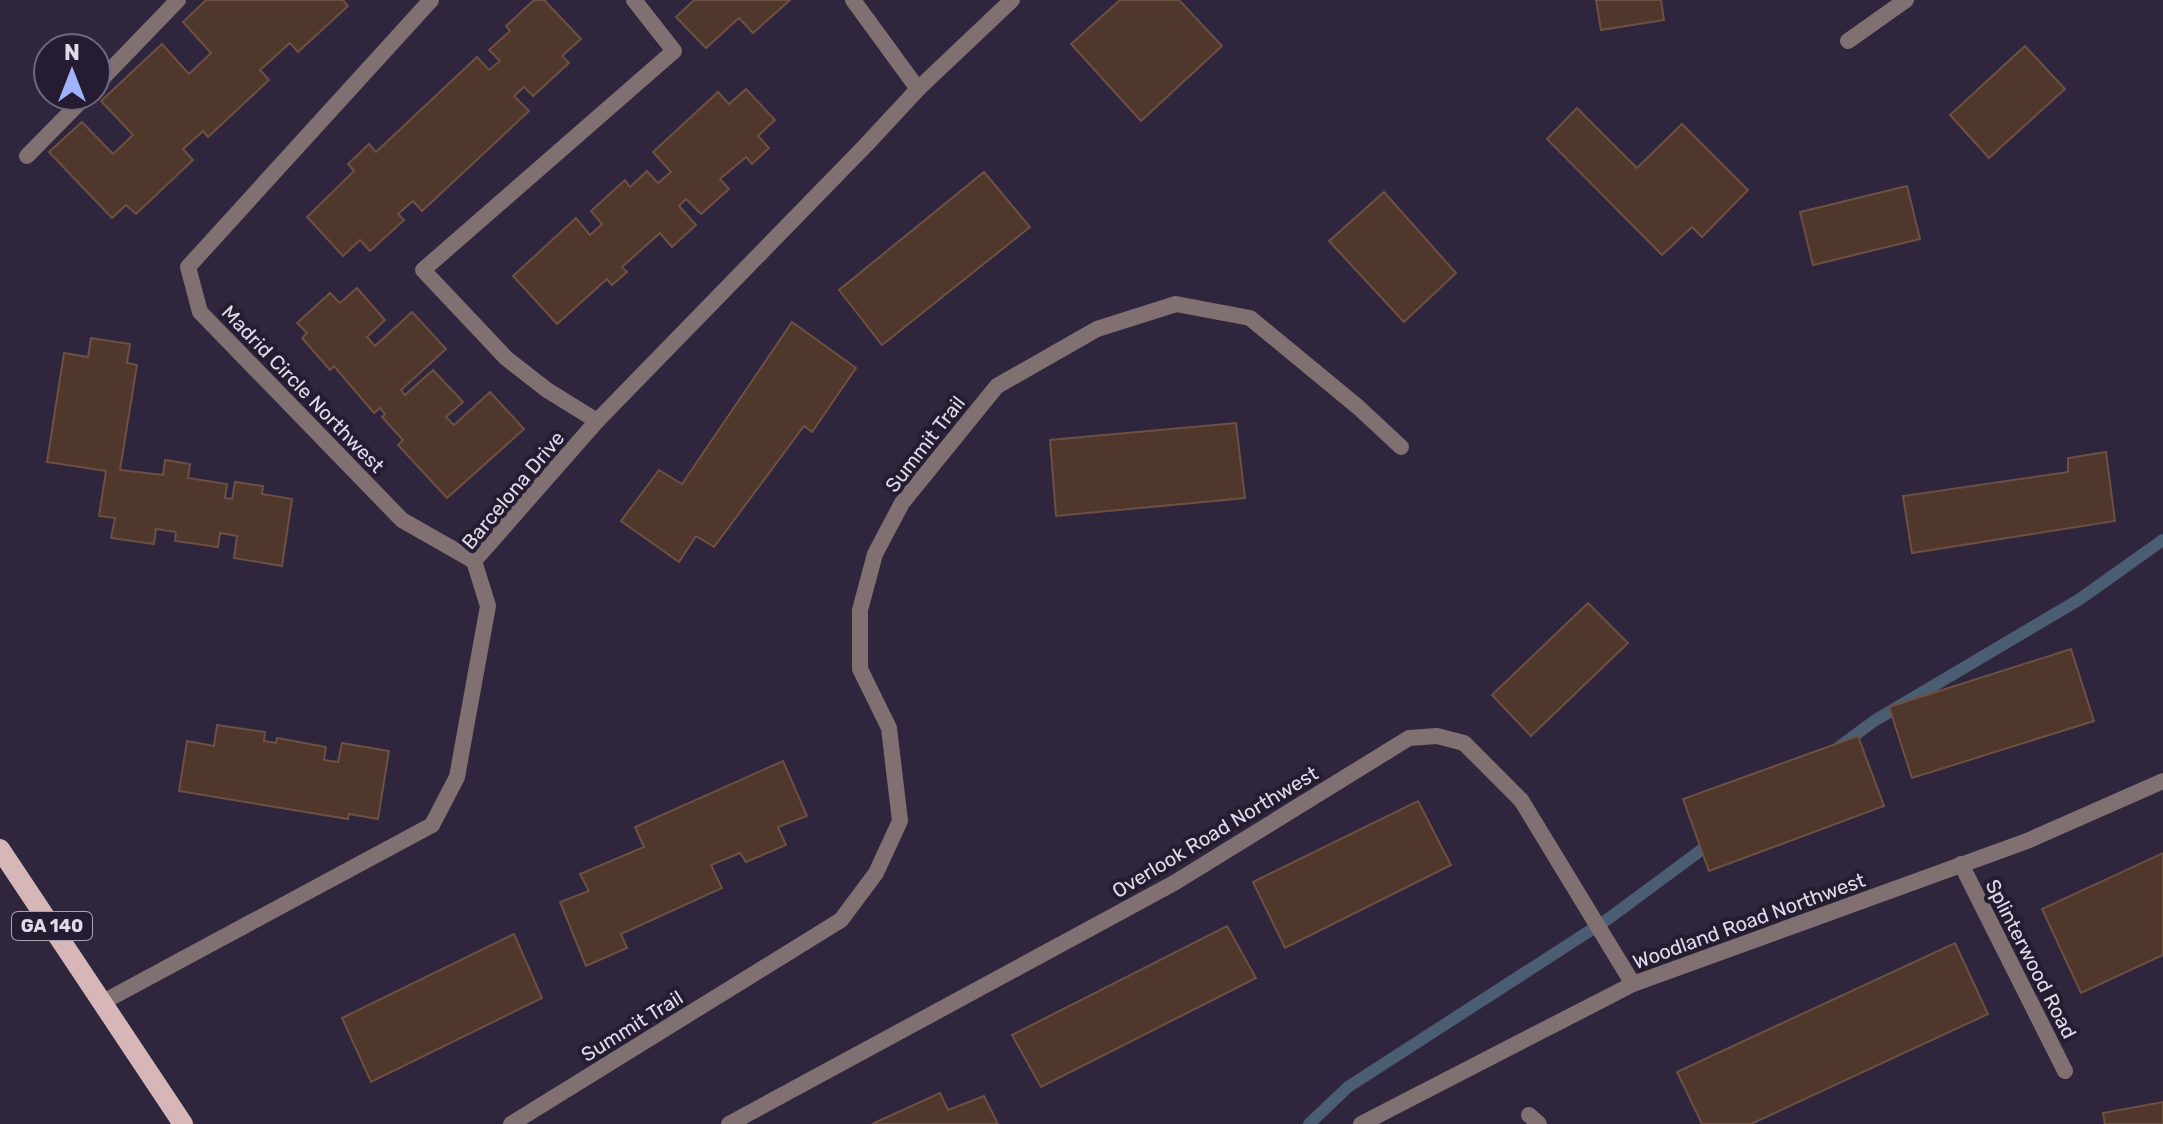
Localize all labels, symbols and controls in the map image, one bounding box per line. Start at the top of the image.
north arrow [32,32,112,112]
text: N [64,39,80,66]
street label: Madrid Circle Northwest [217,300,389,478]
street label: Summit Trail [880,391,970,497]
street label: Barcelona Drive [457,426,569,554]
street label: Overlook Road Northwest [1108,761,1322,903]
street label: Woodland Road Northwest [1630,868,1869,974]
street label: Splinterwood Road [1980,875,2082,1043]
road number: GA 140 [12,912,92,940]
street label: Summit Trail [577,985,687,1067]

